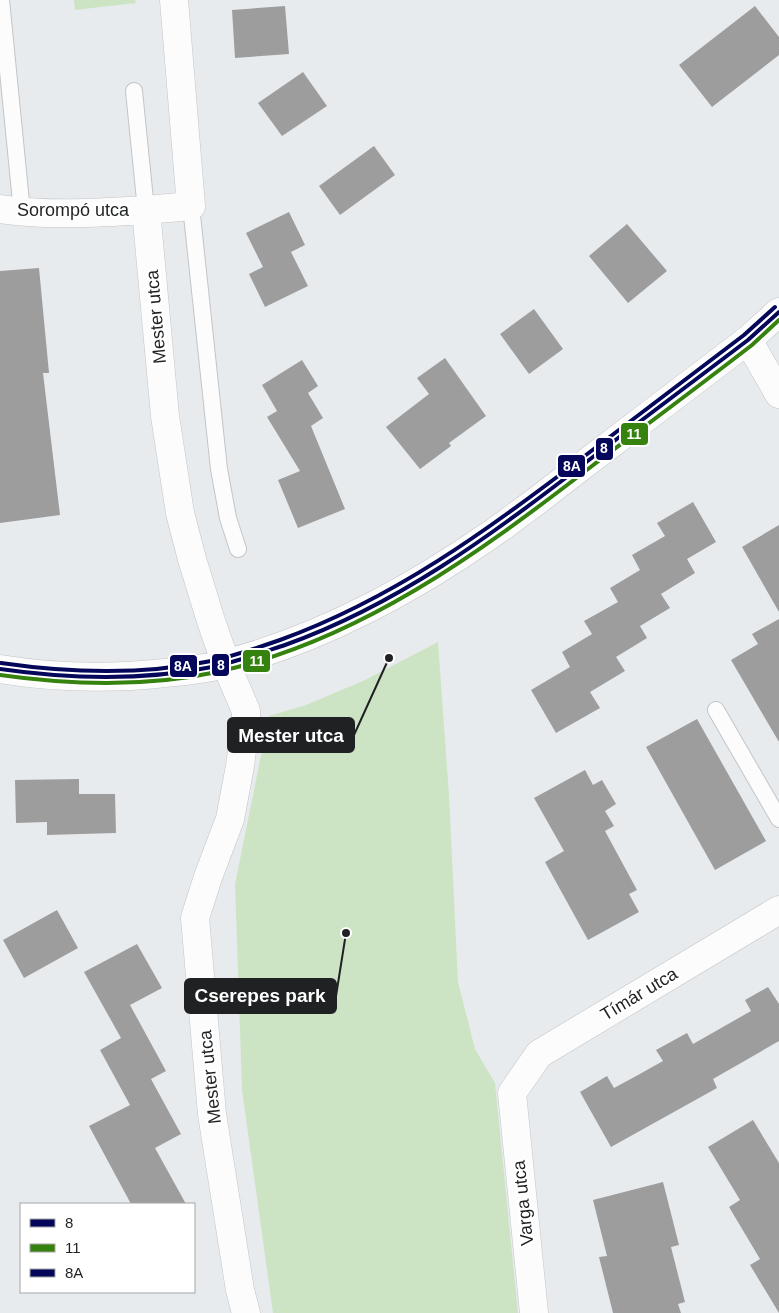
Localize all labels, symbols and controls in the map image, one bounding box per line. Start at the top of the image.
street label: Sorompó utca [17,200,130,220]
street label: Mester utca [142,268,170,365]
line badge: 11 [620,422,649,446]
text: 11 [627,426,642,442]
line badge: 8 [595,437,614,461]
text: 8 [600,440,608,456]
line badge: 8A [557,454,586,478]
text: 8A [563,458,581,474]
line badge: 11 [242,649,271,673]
line badge: 8 [211,653,230,677]
text: 11 [250,653,265,669]
line badge: 8A [169,654,198,678]
text: 8 [217,657,225,673]
text: 8A [174,658,192,674]
callout: Mester utca [228,718,354,752]
text: Mester utca [238,725,344,746]
street label: Tímár utca [597,963,682,1025]
callout: Cserepes park [185,979,336,1013]
text: Cserepes park [195,985,326,1006]
street label: Mester utca [195,1028,225,1125]
street label: Varga utca [508,1158,537,1247]
legend [20,1203,195,1293]
text: 8 [65,1214,73,1231]
text: 11 [65,1239,81,1256]
text: 8A [65,1264,83,1281]

